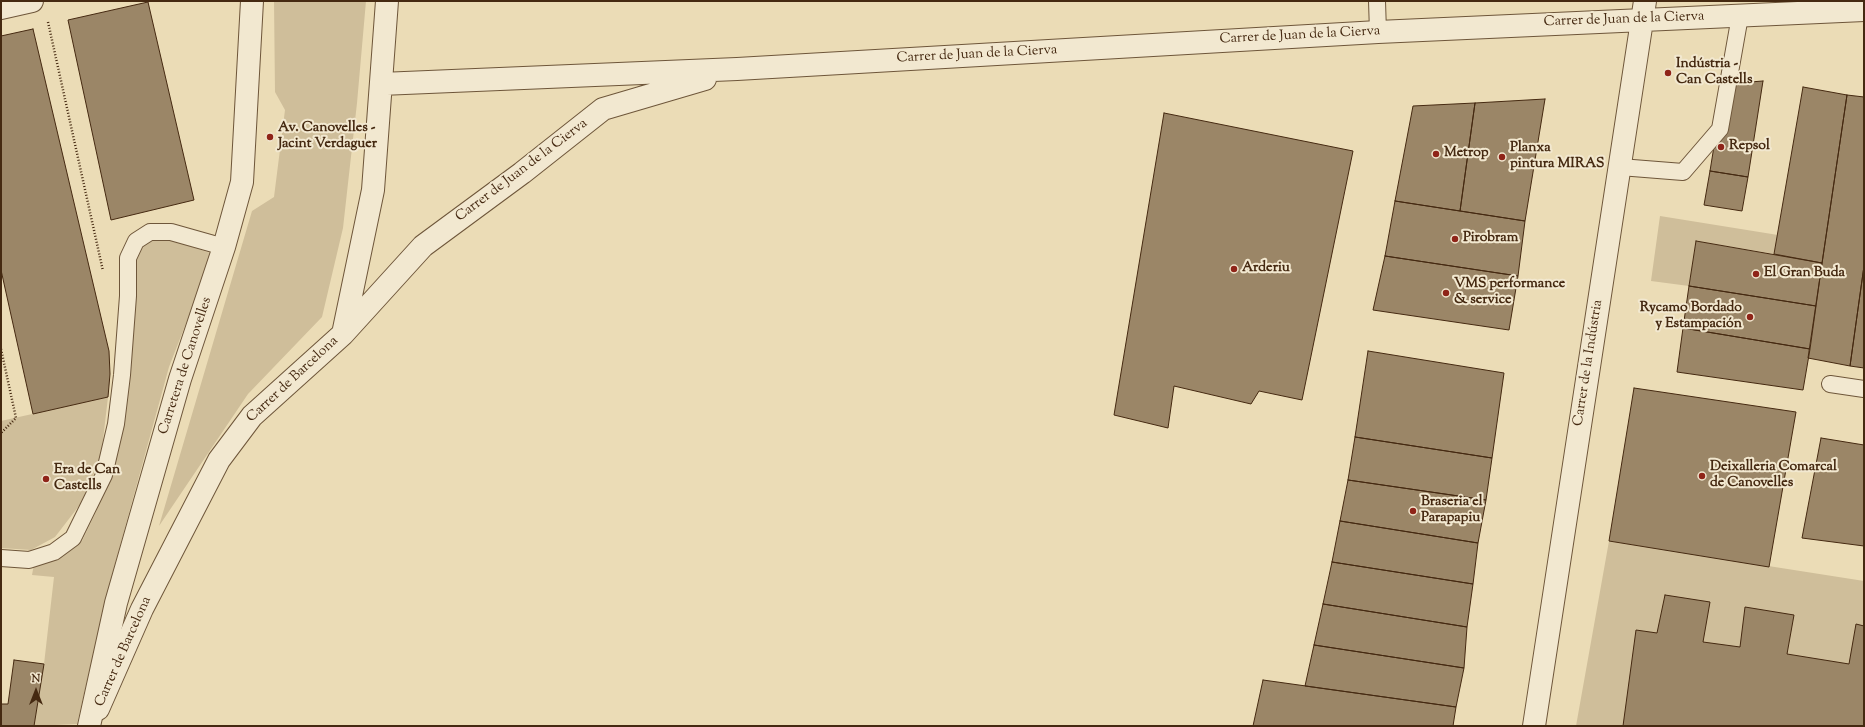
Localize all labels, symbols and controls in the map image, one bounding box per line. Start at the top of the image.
street label: Carrer de Juan de la Cierva [1543,9,1705,31]
street label: Carrer de Juan de la Cierva [1219,23,1381,49]
street label: Carrer de Juan de la Cierva [896,42,1058,68]
place label: Indústria - Can Castells [1676,57,1752,90]
marker: Indústria - Can Castells [1663,68,1673,78]
street label: Carrer de Juan de la Cierva [453,116,591,226]
place label: Av. Canovelles - Jacint Verdaguer [278,121,377,154]
marker: Av. Canovelles - Jacint Verdaguer [265,132,275,142]
place label: Repsol [1729,139,1770,155]
place label: Planxa pintura MIRAS [1510,141,1604,174]
marker: Repsol [1716,142,1726,152]
place label: Metrop [1444,146,1488,162]
marker: Metrop [1431,149,1441,159]
marker: Planxa pintura MIRAS [1497,152,1507,162]
place label: Pirobram [1463,231,1518,247]
marker: Pirobram [1450,234,1460,244]
place label: Arderiu [1242,261,1290,277]
marker: Arderiu [1229,264,1239,274]
place label: El Gran Buda [1764,266,1845,282]
marker: El Gran Buda [1751,269,1761,279]
place label: VMS performance & service [1454,277,1565,310]
marker: VMS performance & service [1441,288,1451,298]
street label: Carretera de Canovelles [156,295,216,437]
street label: Carrer de la Indústria [1571,299,1607,427]
place label: Rycamo Bordado y Estampación [1640,301,1742,334]
marker: Rycamo Bordado y Estampación [1745,312,1755,322]
street label: Carrer de Barcelona [244,333,342,427]
place label: Deixalleria Comarcal de Canovelles [1710,460,1837,492]
place label: Era de Can Castells [54,463,120,496]
marker: Deixalleria Comarcal de Canovelles [1697,471,1707,481]
marker: Era de Can Castells [41,474,51,484]
place label: Braseria el Parapapiu [1421,495,1483,528]
marker: Braseria el Parapapiu [1408,506,1418,516]
street label: Carrer de Barcelona [92,594,156,710]
north arrow [16,671,56,711]
text: N [32,671,40,687]

